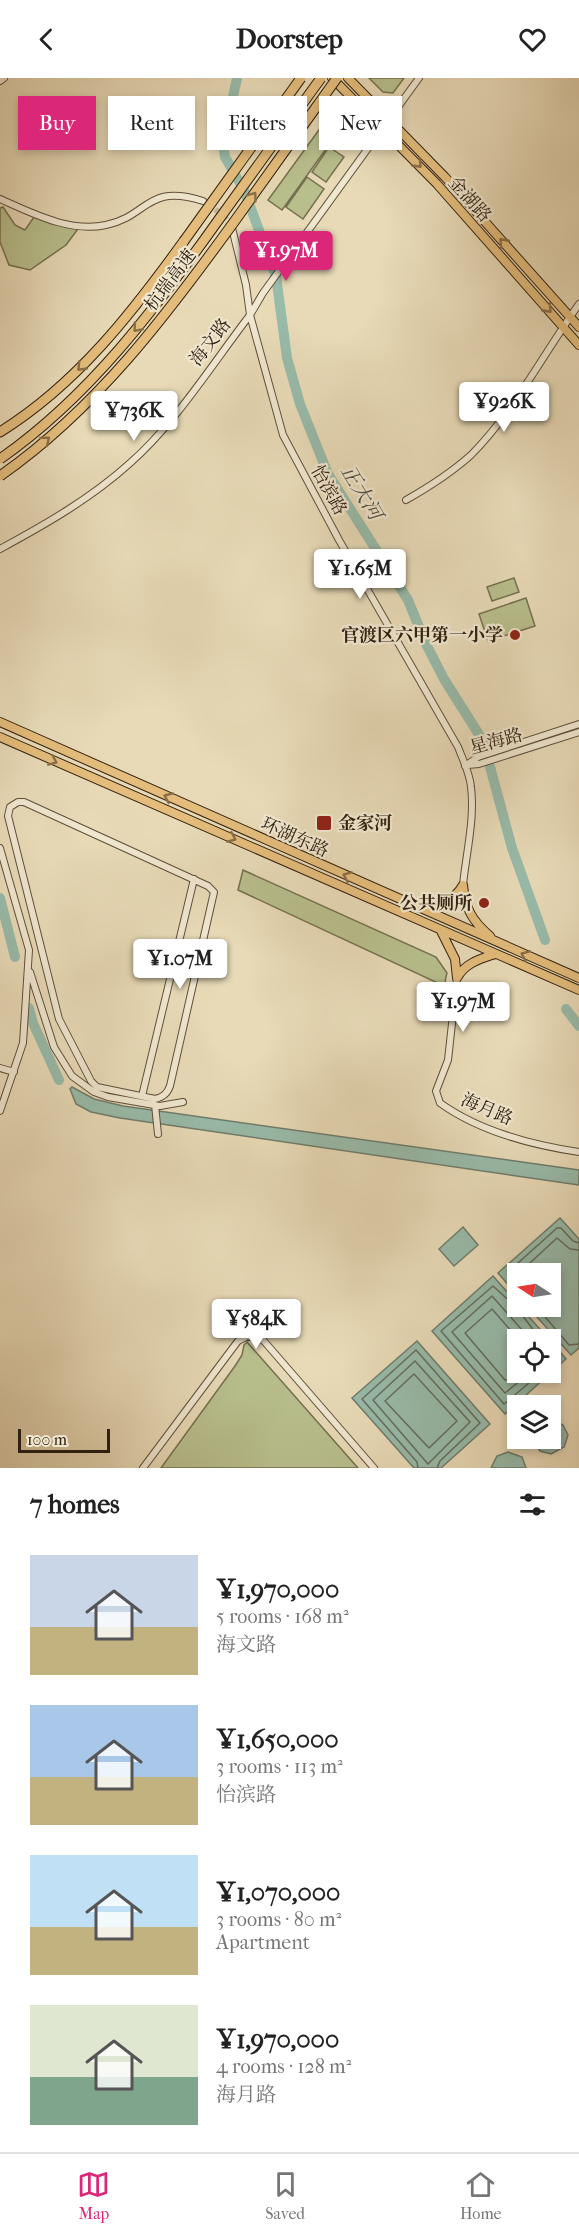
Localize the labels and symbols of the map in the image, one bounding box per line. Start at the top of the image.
one-way arrow [410,157,421,168]
street label: 金湖路 [444,172,495,226]
one-way arrow [246,191,257,202]
pin: ¥1.97M [237,231,335,282]
one-way arrow [499,238,510,248]
street label: 杭瑞高速 [140,245,200,315]
one-way arrow [541,302,552,313]
street label: 海文路 [185,315,235,370]
one-way arrow [133,321,144,332]
one-way arrow [77,361,88,371]
pin: ¥926K [462,382,546,433]
pin: ¥736K [92,391,176,442]
one-way arrow [39,436,50,447]
water label: 正大河 [336,461,388,526]
street label: 怡滨路 [306,462,351,519]
pin: ¥1.65M [311,549,409,600]
place label: 官渡区六甲第一小学 [341,625,503,646]
marker: 官渡区六甲第一小学 [508,628,522,642]
street label: 星海路 [467,724,525,759]
one-way arrow [47,754,58,766]
one-way arrow [164,792,175,804]
street label: 环湖东路 [258,813,332,862]
place label: 金家河 [338,813,392,834]
marker: 金家河 [315,814,333,832]
one-way arrow [226,831,237,843]
one-way arrow [342,871,353,883]
place label: 公共厕所 [400,893,473,914]
marker: 公共厕所 [477,896,491,910]
pin: ¥1.07M [131,939,229,990]
one-way arrow [520,950,531,962]
pin: ¥1.97M [414,982,512,1033]
street label: 海月路 [458,1089,516,1130]
north arrow [507,1263,561,1317]
pin: ¥584K [214,1299,298,1350]
scale bar [18,1426,110,1454]

